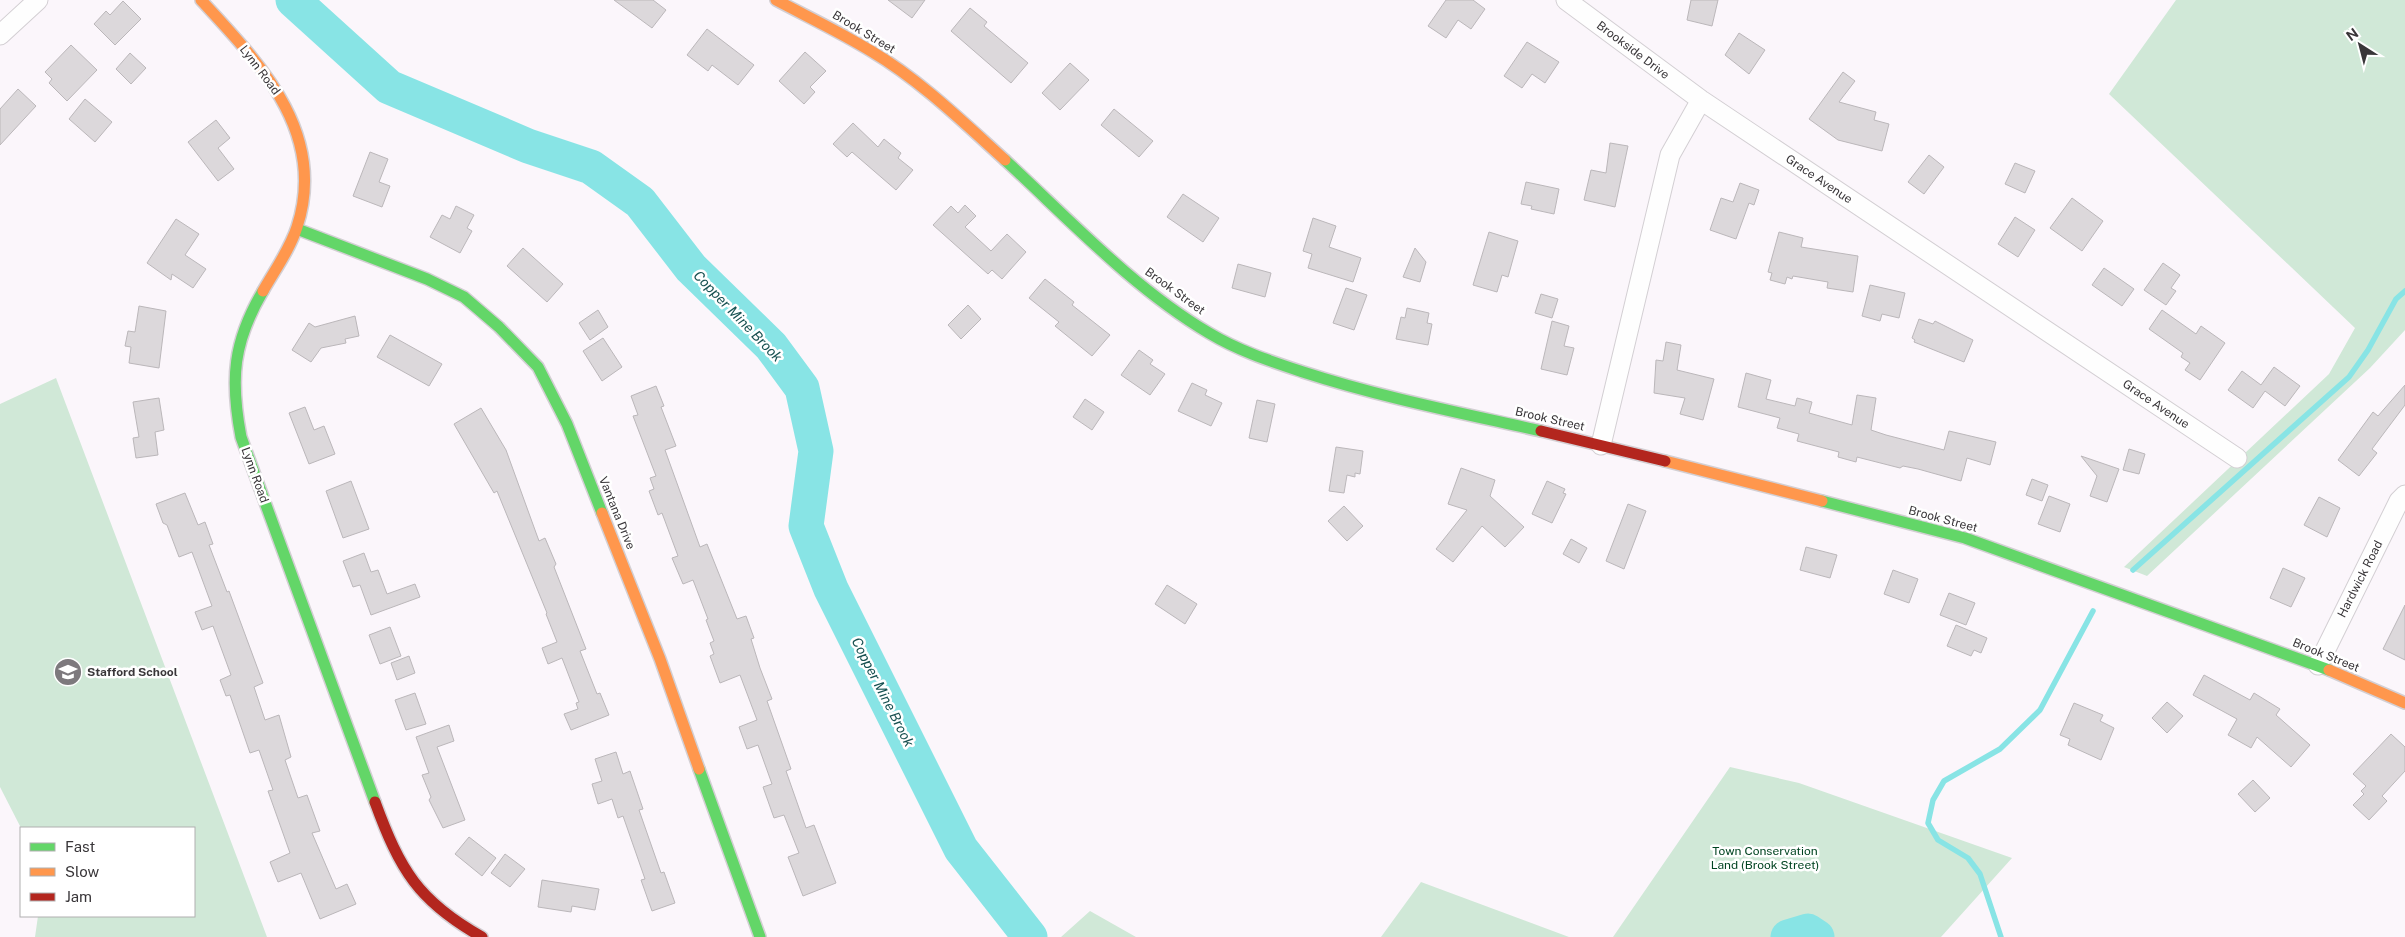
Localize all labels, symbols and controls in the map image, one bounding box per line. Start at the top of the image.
street label: Brook Street [830,8,898,56]
street label: Brookside Drive [1594,18,1672,82]
north arrow [2335,20,2385,70]
text: N [2343,25,2361,44]
street label: Lynn Road [237,43,283,97]
street label: Grace Avenue [1783,152,1855,207]
street label: Brook Street [1142,264,1208,318]
water label: Copper Mine Brook [690,267,786,365]
street label: Grace Avenue [2120,377,2192,432]
street label: Brook Street [1514,404,1586,434]
street label: Lynn Road [238,445,272,505]
street label: Vantana Drive [596,475,638,552]
street label: Brook Street [1907,503,1979,535]
street label: Hardwick Road [2335,538,2385,620]
water label: Copper Mine Brook [849,635,918,750]
street label: Brook Street [2290,635,2362,675]
school or university icon: Stafford School [53,657,83,687]
place label: Stafford School [87,665,178,679]
legend [20,827,195,917]
text: Fast [65,838,95,855]
park label: Town Conservation Land (Brook Street) [1711,844,1819,872]
text: Slow [65,863,100,880]
text: Jam [65,888,92,905]

